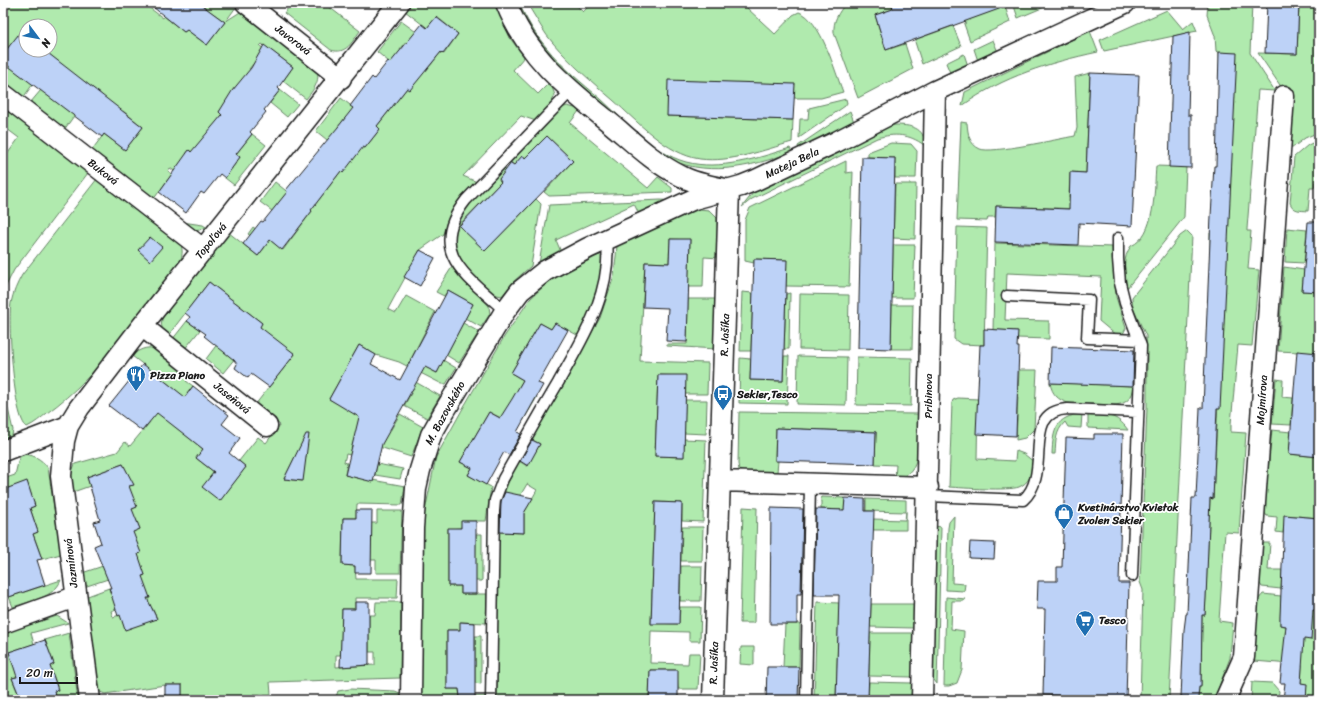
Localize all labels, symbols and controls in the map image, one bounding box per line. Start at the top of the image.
north arrow [18,18,58,58]
street label: Javorová [270,19,316,61]
text: N [36,34,57,52]
street label: Mateja Bela [762,142,823,184]
street label: Buková [83,154,123,191]
street label: Topoľová [190,218,232,264]
street label: R. Jašíka [715,313,735,357]
restaurant icon: Pizza Piano [125,364,147,392]
place label: Pizza Piano [150,366,206,385]
street label: Pribinova [919,373,938,419]
street label: Mojmírova [1251,374,1273,426]
street label: Jaseňová [208,376,255,419]
street label: M. Bazovského [420,377,471,449]
bus stop icon: Sekier,Tesco [712,383,734,411]
place label: Sekier,Tesco [736,385,798,404]
place label: Kvetinárstvo Kvietok Zvolen Sekier [1077,498,1180,530]
shop icon: Kvetinárstvo Kvietok Zvolen Sekier [1053,502,1075,530]
street label: Jazmínová [58,537,84,590]
supermarket icon: Tesco [1074,609,1096,637]
place label: Tesco [1099,611,1126,630]
street label: R. Jašíka [704,641,724,685]
scale bar [20,659,77,685]
text: 20 m [26,662,53,684]

